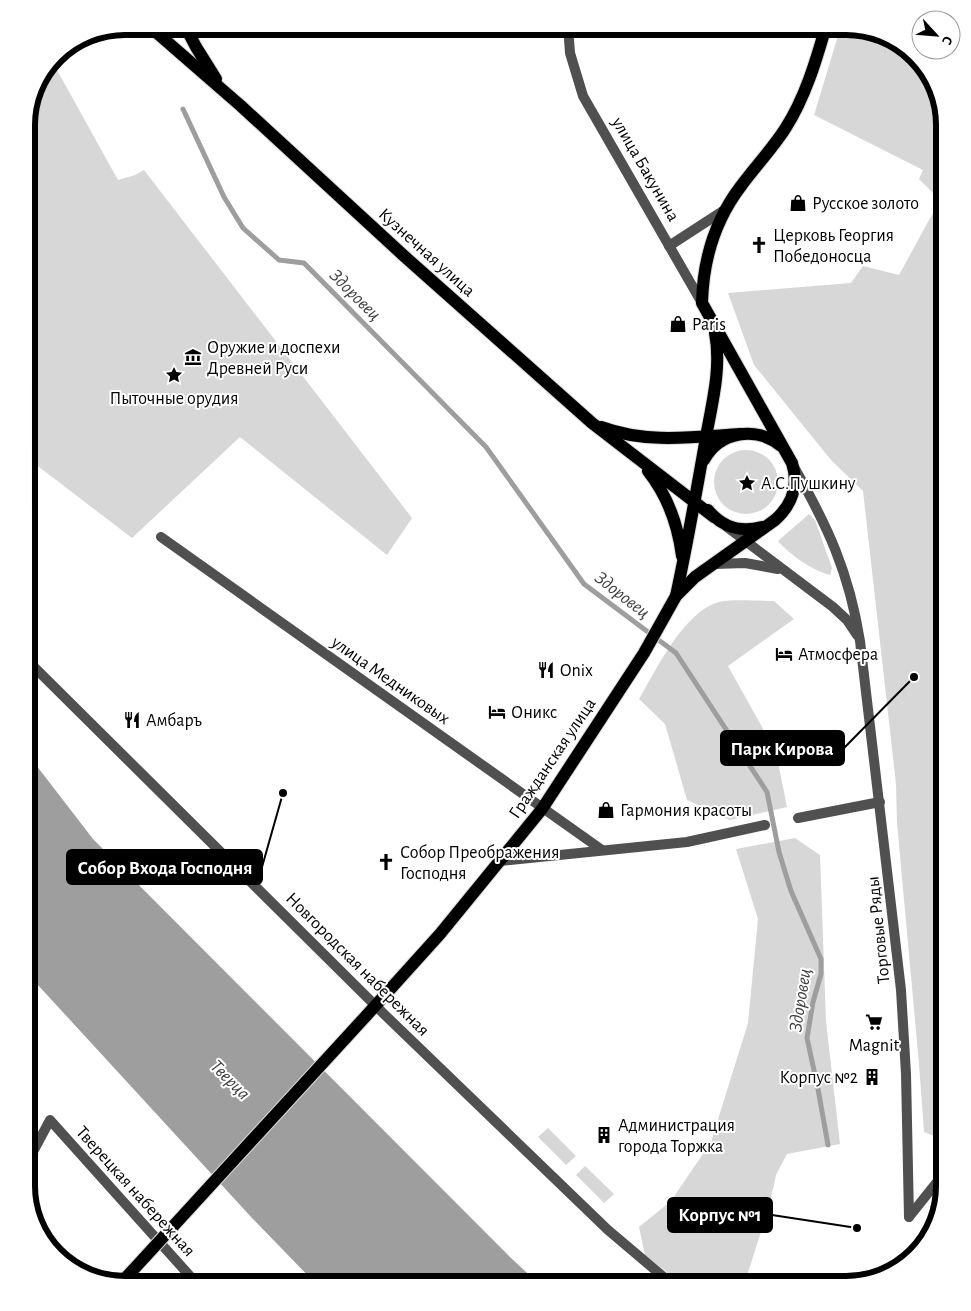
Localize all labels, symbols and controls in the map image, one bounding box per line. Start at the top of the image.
north arrow [911,10,961,60]
text: С [939,34,955,47]
street label: улица Бакунина [608,114,682,225]
shop icon: Русское золото [788,193,808,213]
place label: Русское золото [812,195,919,213]
street label: Кузнечная улица [375,205,478,300]
place label: Церковь Георгия Победоносца [773,227,894,266]
church icon: Церковь Георгия Победоносца [749,235,769,255]
water label: Здоровец [326,266,384,324]
shop icon: Paris [668,314,688,334]
place label: Paris [692,316,726,334]
place label: Оружие и доспехи Древней Руси [207,339,341,378]
museum icon: Оружие и доспехи Древней Руси [183,347,203,367]
place icon: Пыточные орудия [164,365,184,385]
place label: Пыточные орудия [109,390,239,408]
place icon: А.С.Пушкину [737,473,757,493]
place label: А.С.Пушкину [761,475,856,493]
water label: Здоровец [591,568,653,622]
street label: улица Медниковых [327,633,453,728]
hotel icon: Атмосфера [774,644,794,664]
place label: Атмосфера [798,646,878,664]
restaurant icon: Onix [536,660,556,680]
place label: Onix [560,662,593,680]
street label: Гражданская улица [506,695,600,822]
hotel icon: Оникс [487,702,507,722]
place label: Оникс [511,704,557,722]
restaurant icon: Амбаръ [122,710,142,730]
place label: Амбаръ [146,711,202,730]
callout: Парк Кирова [721,731,844,765]
text: Парк Кирова [731,740,833,759]
shop icon: Гармония красоты [596,800,616,820]
place label: Гармония красоты [620,802,752,820]
place label: Собор Преображения Господня [400,843,560,883]
callout: Собор Входа Господня [67,850,262,884]
church icon: Собор Преображения Господня [376,852,396,872]
text: Собор Входа Господня [77,859,253,878]
street label: Торговые Ряды [864,875,894,984]
street label: Новгородская набережная [282,889,433,1040]
water label: Здоровец [786,967,815,1033]
supermarket icon: Magnit [864,1012,884,1032]
place label: Magnit [849,1037,899,1055]
water label: Тверца [206,1057,253,1104]
building icon: Корпус №2 [862,1067,882,1087]
place label: Корпус №2 [780,1069,858,1087]
place label: Администрация города Торжка [618,1117,735,1156]
street label: Тверецкая набережная [72,1122,199,1260]
building icon: Администрация города Торжка [594,1125,614,1145]
callout: Корпус №1 [668,1198,772,1232]
text: Корпус №1 [678,1206,762,1225]

